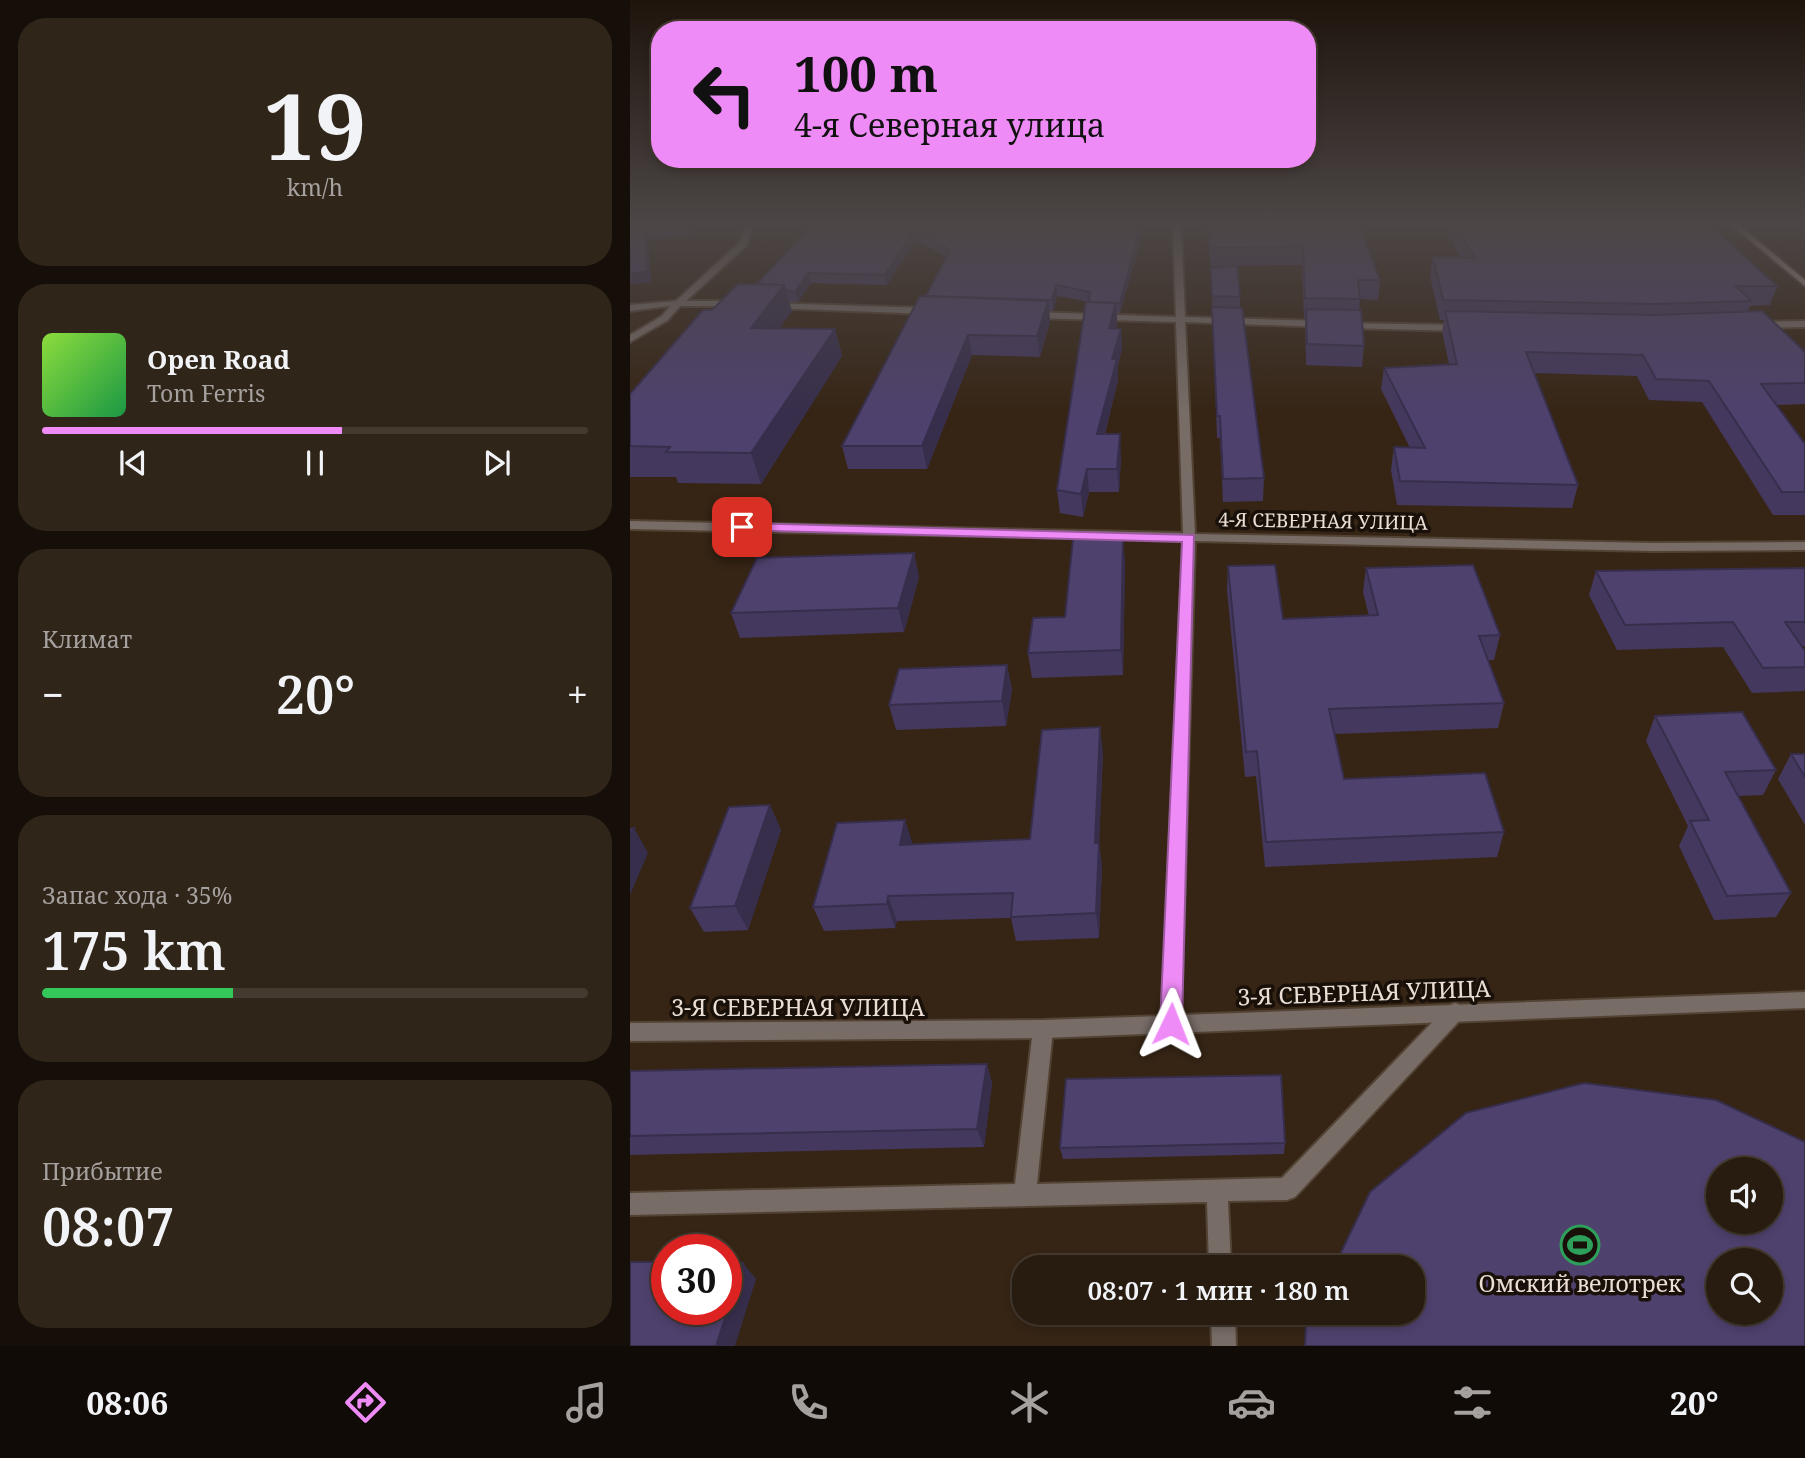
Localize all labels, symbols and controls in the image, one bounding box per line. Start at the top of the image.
text: 100 m [794,40,938,106]
icon: left [679,49,770,140]
text: 19 [264,63,366,187]
text: 4-я Северная улица [794,103,1105,146]
text: km/h [287,171,343,203]
text: Open Road [147,341,290,377]
text: Tom Ferris [147,377,265,409]
icon: previous [114,444,152,482]
icon: pause [296,444,334,482]
icon: next [478,444,516,482]
pin [712,497,772,557]
street label: 4-Я СЕВЕРНАЯ УЛИЦА [1218,506,1429,536]
icon: arrive [723,508,761,546]
text: Климат [42,623,132,655]
text: 20° [276,658,355,729]
text: − [42,668,64,720]
text: + [567,668,588,720]
text: Запас хода · 35% [42,879,232,911]
text: 175 km [42,914,226,985]
street label: 3-Я СЕВЕРНАЯ УЛИЦА [1237,972,1492,1012]
position arrow [1134,987,1208,1061]
street label: 3-Я СЕВЕРНАЯ УЛИЦА [671,991,926,1023]
text: Прибытие [42,1155,163,1187]
map controls [1706,1157,1783,1325]
button: sound [1706,1157,1783,1234]
text: 08:07 [42,1190,175,1261]
sports icon: Омский велотрек [1559,1224,1601,1266]
speed limit sign: 30 [651,1234,742,1325]
button: search [1706,1248,1783,1325]
place label: Омский велотрек [1478,1267,1682,1299]
text: 08:07 · 1 мин · 180 m [1087,1272,1350,1308]
icon: directions [341,1378,390,1427]
icon: music [562,1378,611,1427]
icon: phone [784,1378,833,1427]
icon: climate [1005,1378,1054,1427]
icon: car [1227,1378,1276,1427]
icon: filters [1448,1378,1497,1427]
text: 08:06 [86,1381,168,1424]
text: 20° [1670,1381,1719,1424]

